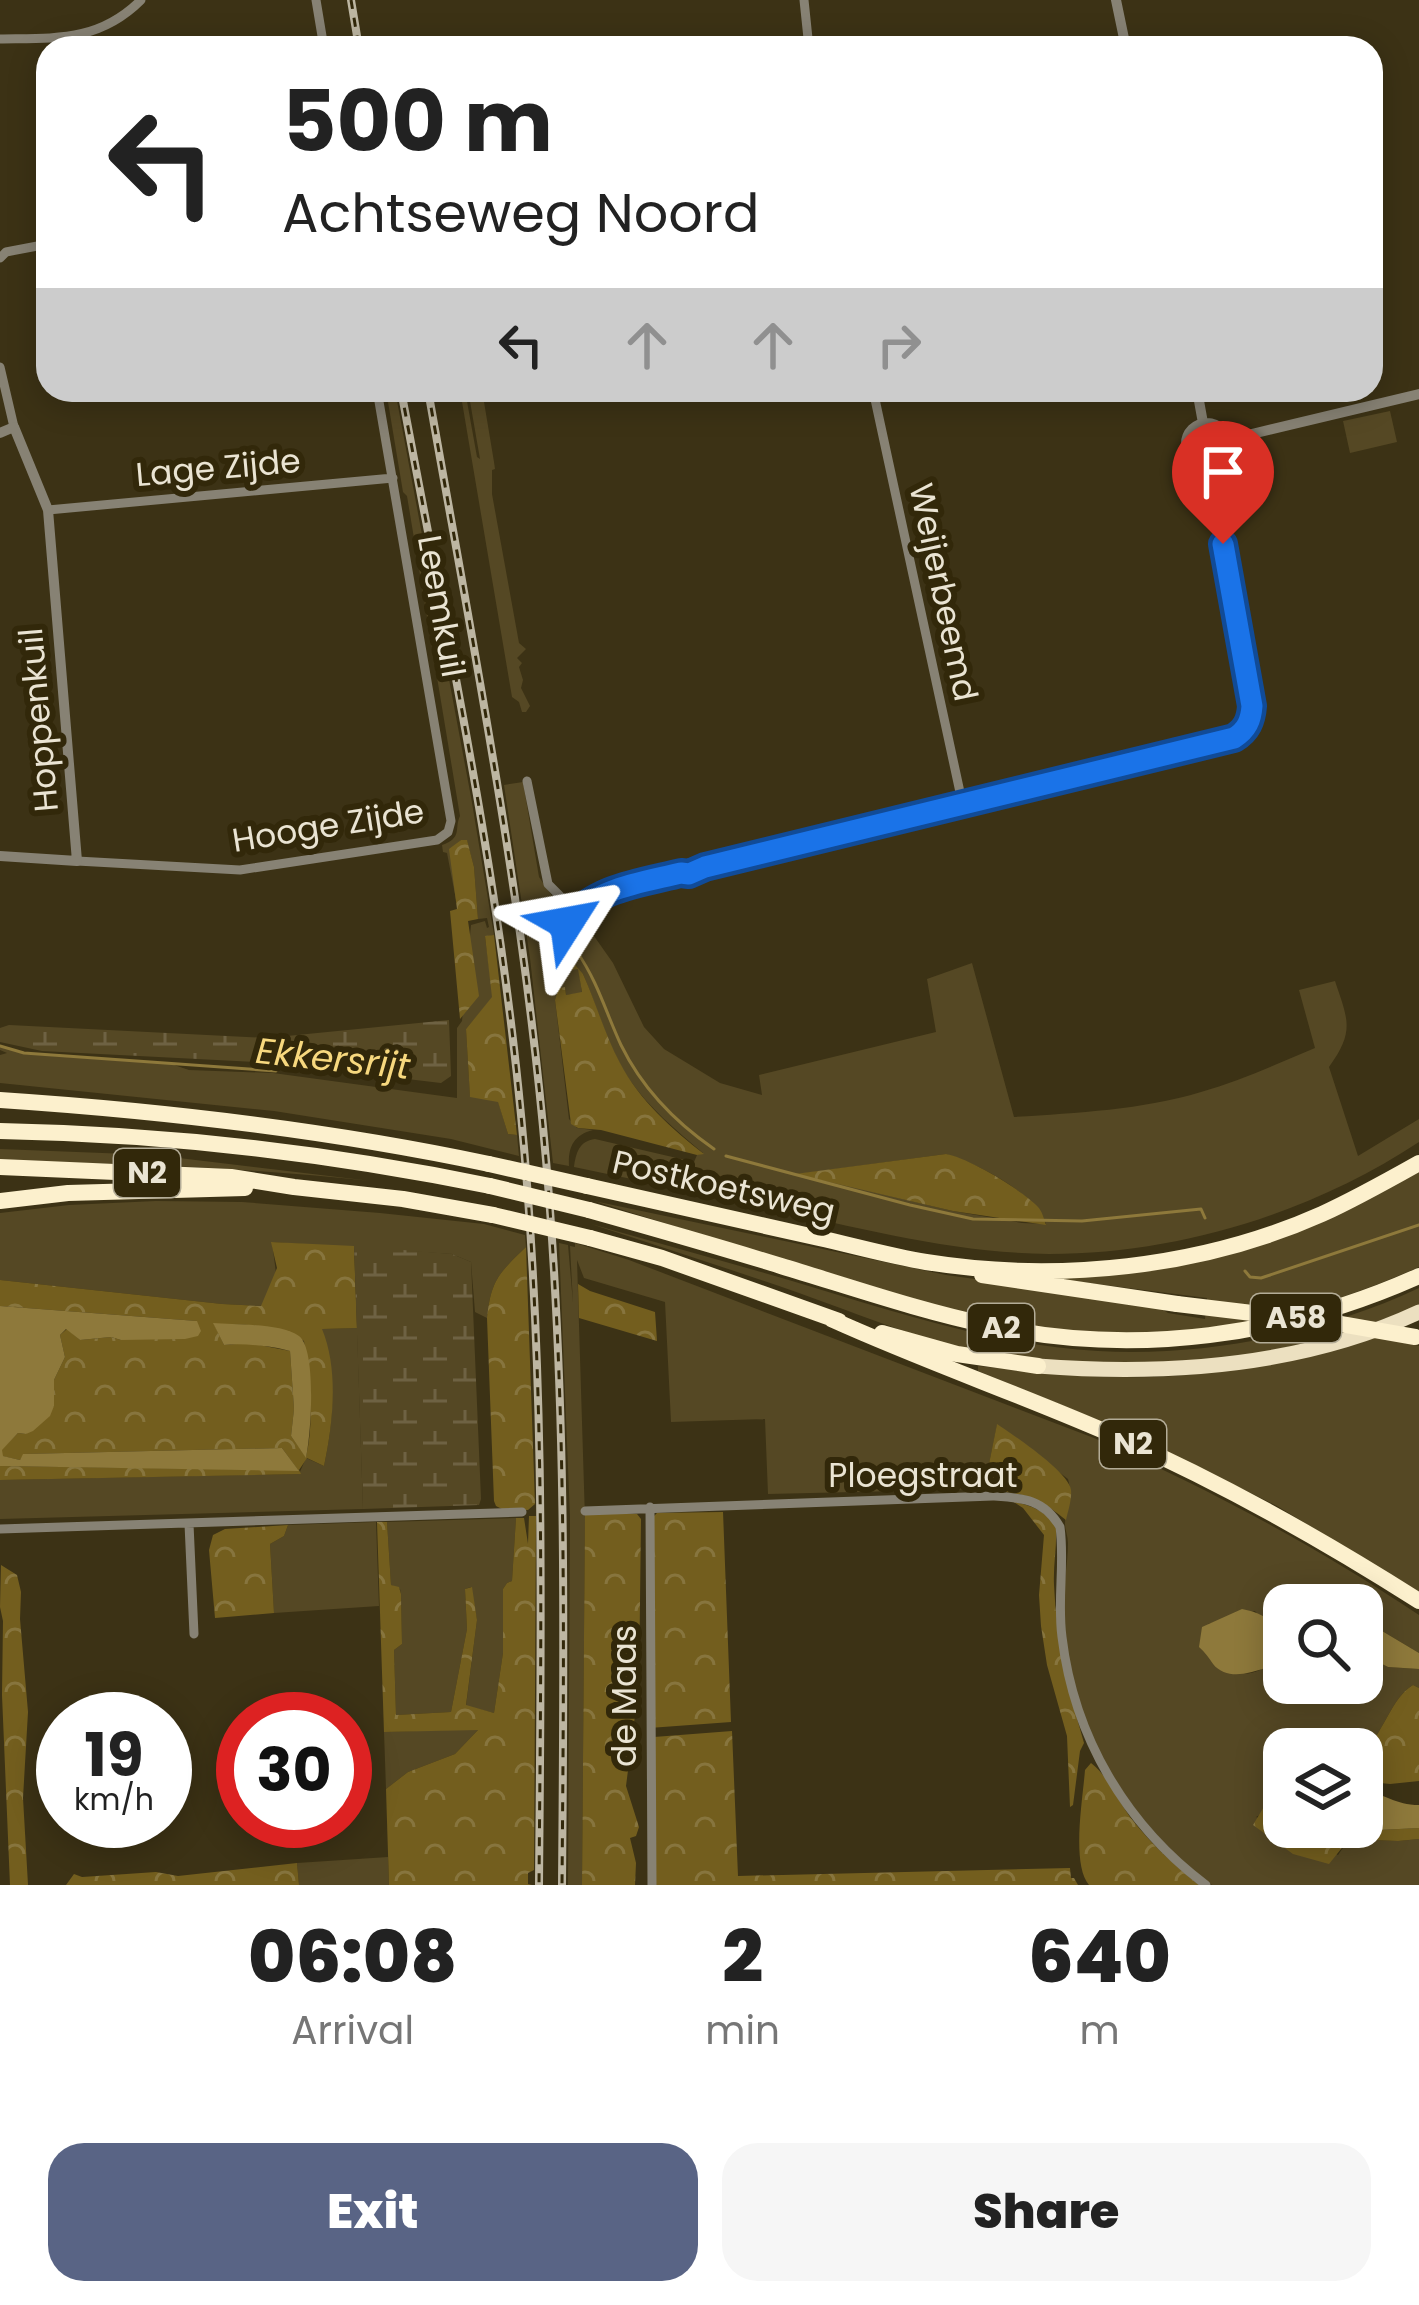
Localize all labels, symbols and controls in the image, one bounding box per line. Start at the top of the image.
text: 500 m [282,63,553,180]
icon: left [84,84,240,240]
text: Achtseweg Noord [282,175,759,251]
icon: left [488,312,554,378]
icon: ahead [614,312,680,378]
icon: ahead [740,312,806,378]
icon: right [866,312,932,378]
pin [1172,421,1274,544]
street label: Lage Zijde [134,437,302,498]
icon: arrive [1190,439,1256,505]
street label: Weijerbeemd [898,479,989,705]
street label: Leemkuil [406,531,477,681]
street label: Hoppenkuil [7,626,70,814]
street label: Hooge Zijde [229,787,427,864]
position arrow [504,860,630,986]
water label: Ekkersrijt [254,1025,413,1092]
street label: Postkoetsweg [608,1138,840,1235]
road number: N2 [114,1149,180,1197]
road number: A58 [1251,1294,1341,1342]
road number: A2 [968,1304,1034,1352]
road number: N2 [1100,1420,1166,1468]
street label: Ploegstraat [828,1452,1018,1499]
map controls [1263,1584,1383,1848]
button: search [1263,1584,1383,1704]
street label: de Maas [601,1625,648,1767]
speed limit sign: 30 [216,1692,372,1848]
text: 19 [84,1713,144,1797]
button: layers [1263,1728,1383,1848]
text: km/h [74,1778,154,1821]
text: 06:08 [248,1906,457,2007]
text: 2 [722,1906,763,2007]
text: 640 [1028,1906,1171,2007]
text: Arrival [291,2003,414,2058]
text: min [705,2003,780,2058]
text: m [1079,2003,1120,2058]
button: Exit [48,2143,698,2281]
button: Share [722,2143,1371,2281]

